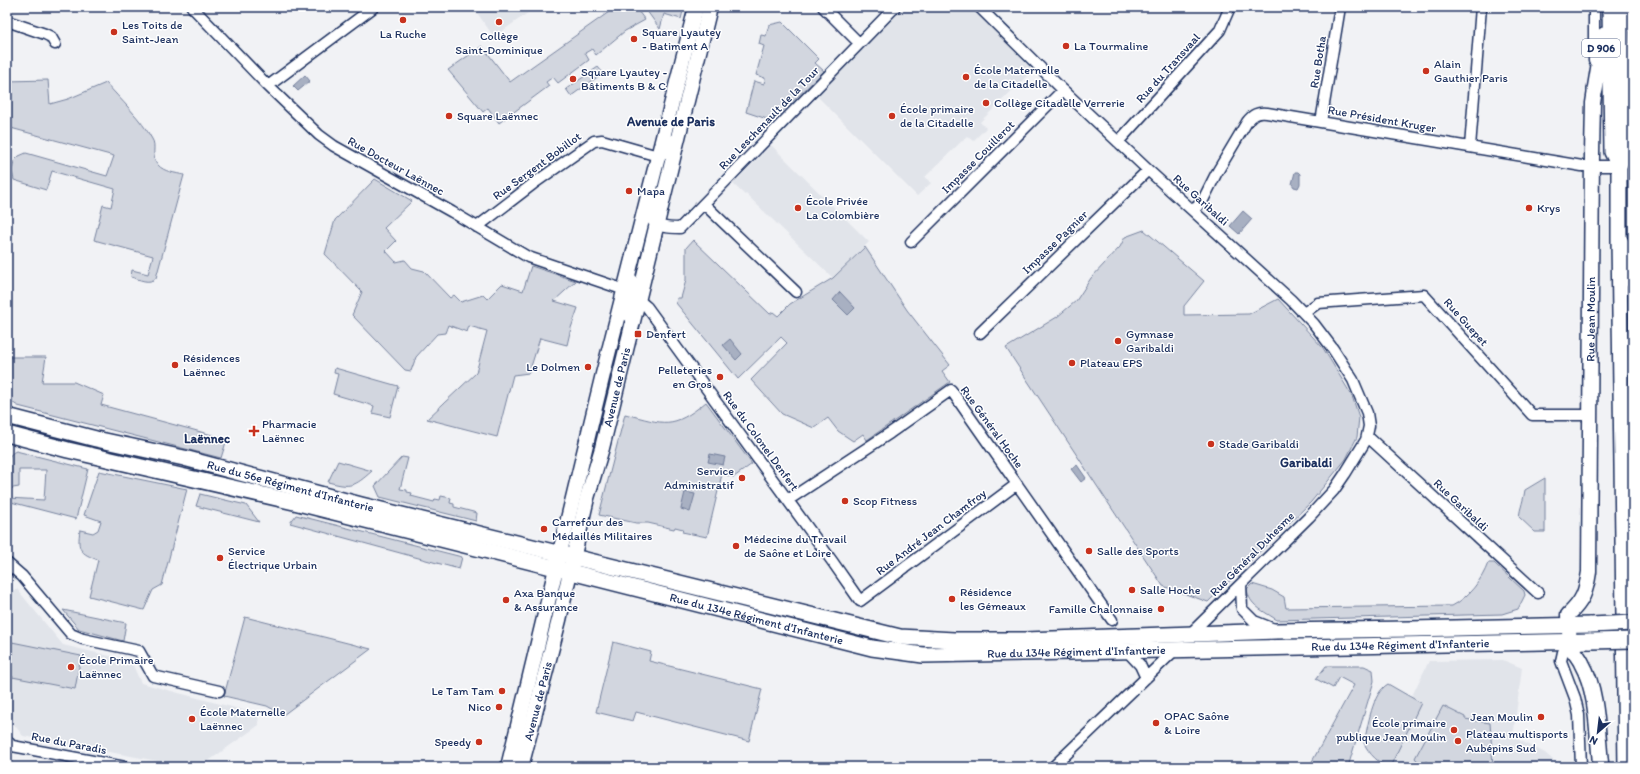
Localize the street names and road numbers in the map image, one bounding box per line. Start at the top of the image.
street label: Rue du Transvaal [1133,30,1203,106]
street label: Rue Botha [1307,34,1329,89]
road number: D 906 [1582,39,1620,57]
street label: Rue Leschenault de la Tour [716,63,822,173]
street label: Rue Président Kruger [1327,103,1438,135]
street label: Impasse Couillerot [939,117,1018,196]
street label: Rue Sergent Bobillot [490,129,584,203]
street label: Rue Docteur Laënnec [345,134,447,199]
street label: Rue Garibaldi [1170,171,1232,229]
street label: Impasse Pagnier [1019,207,1091,277]
street label: Rue Jean Moulin [1584,277,1598,362]
street label: Rue Guepet [1441,295,1491,349]
street label: Avenue de Paris [600,346,633,428]
street label: Rue Général Hoche [958,383,1026,471]
street label: Rue du Colonel Denfert [720,388,802,494]
street label: Rue du 56e Régiment d'Infanterie [206,457,375,515]
street label: Rue Garibaldi [1431,476,1491,534]
street label: Rue André Jean Chamfroy [873,486,989,578]
street label: Rue Général Duhesme [1207,509,1297,599]
street label: Rue du 134e Régiment d'Infanterie [668,590,845,648]
street label: Rue du 134e Régiment d'Infanterie [1311,636,1490,654]
street label: Rue du 134e Régiment d'Infanterie [987,643,1166,661]
street label: Avenue de Paris [521,660,555,742]
street label: Rue du Paradis [30,729,108,757]

